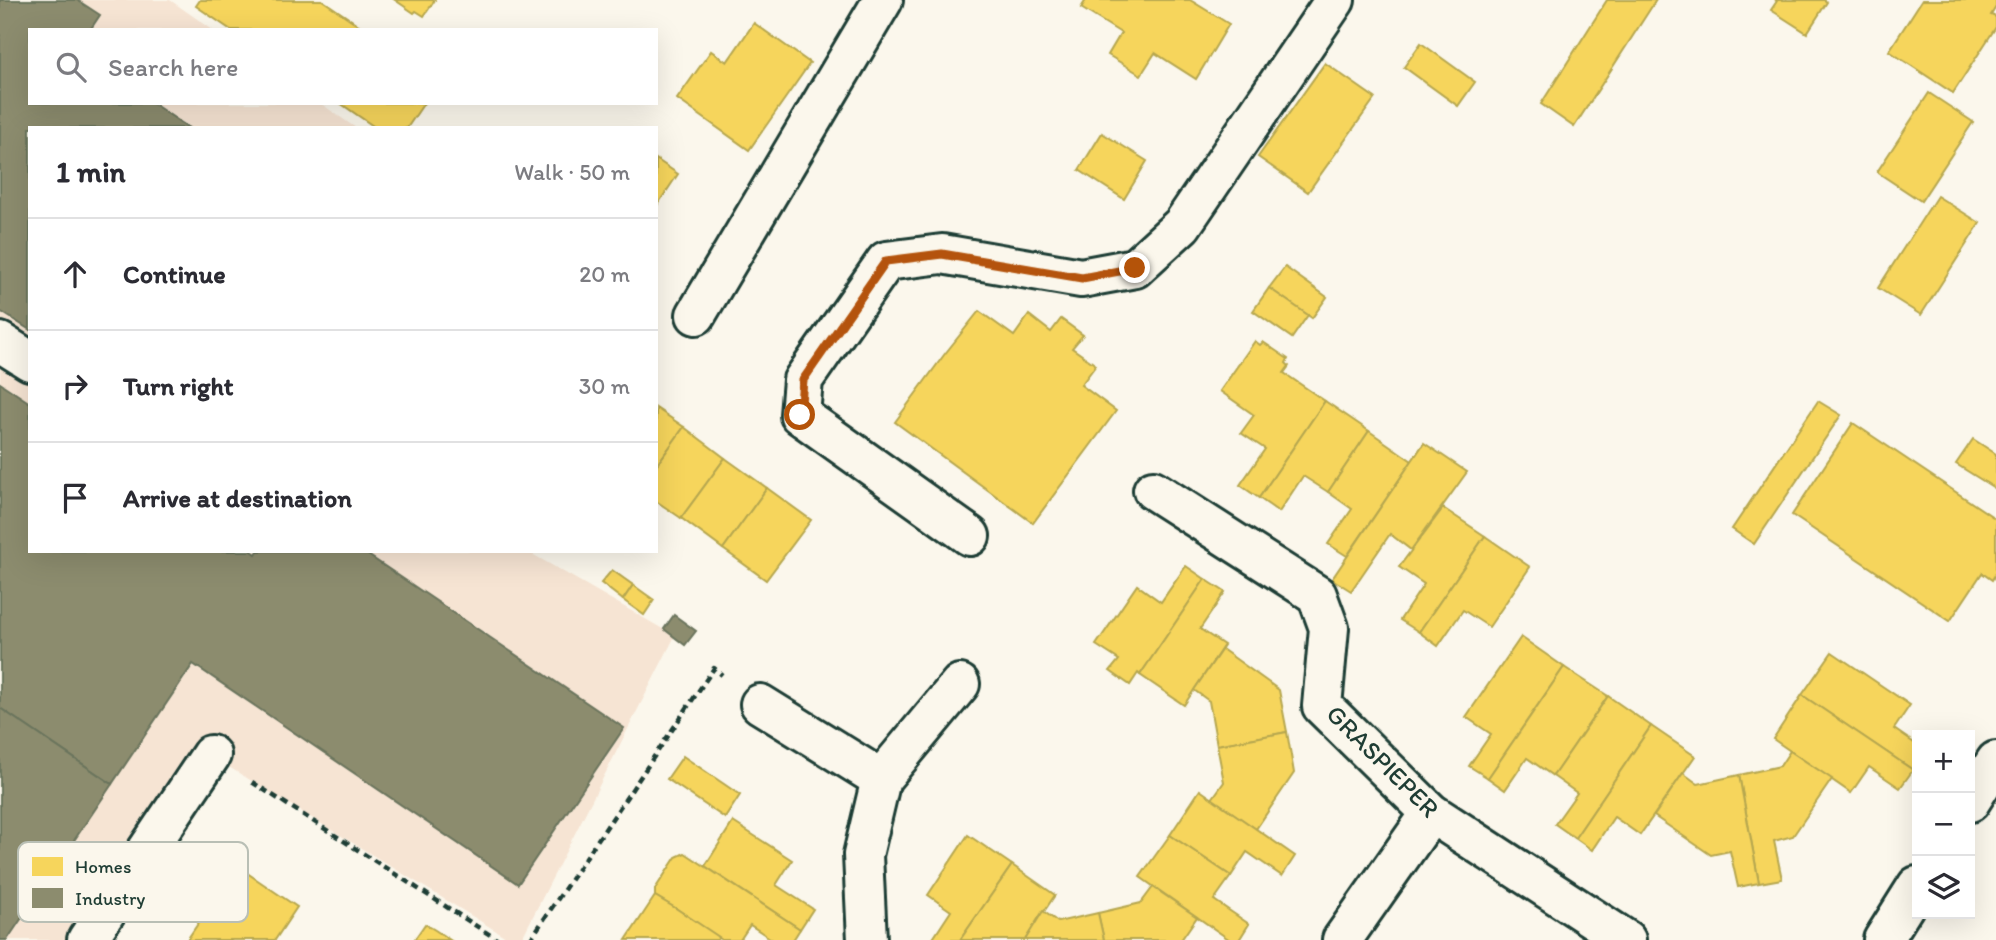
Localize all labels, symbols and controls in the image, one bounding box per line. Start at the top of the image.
search box [28,28,658,105]
icon: search [52,48,90,86]
text: Search here [108,51,238,83]
text: 1 min [56,153,126,190]
text: Walk · 50 m [514,158,630,186]
route end [1119,252,1150,283]
icon: ahead [56,255,94,293]
text: Continue [123,258,226,290]
text: 20 m [579,260,630,288]
icon: right [56,367,94,405]
text: Turn right [123,370,234,402]
text: 30 m [579,372,630,400]
route start [784,399,815,430]
icon: arrive [56,479,94,517]
text: Arrive at destination [123,482,352,514]
street label: GRASPIEPER [1320,698,1446,824]
map controls [1912,730,1975,919]
button: + [1912,730,1975,793]
button: − [1912,793,1975,856]
legend [18,842,248,922]
text: Homes [75,855,131,878]
button: layers [1912,856,1975,919]
text: Industry [75,887,145,910]

